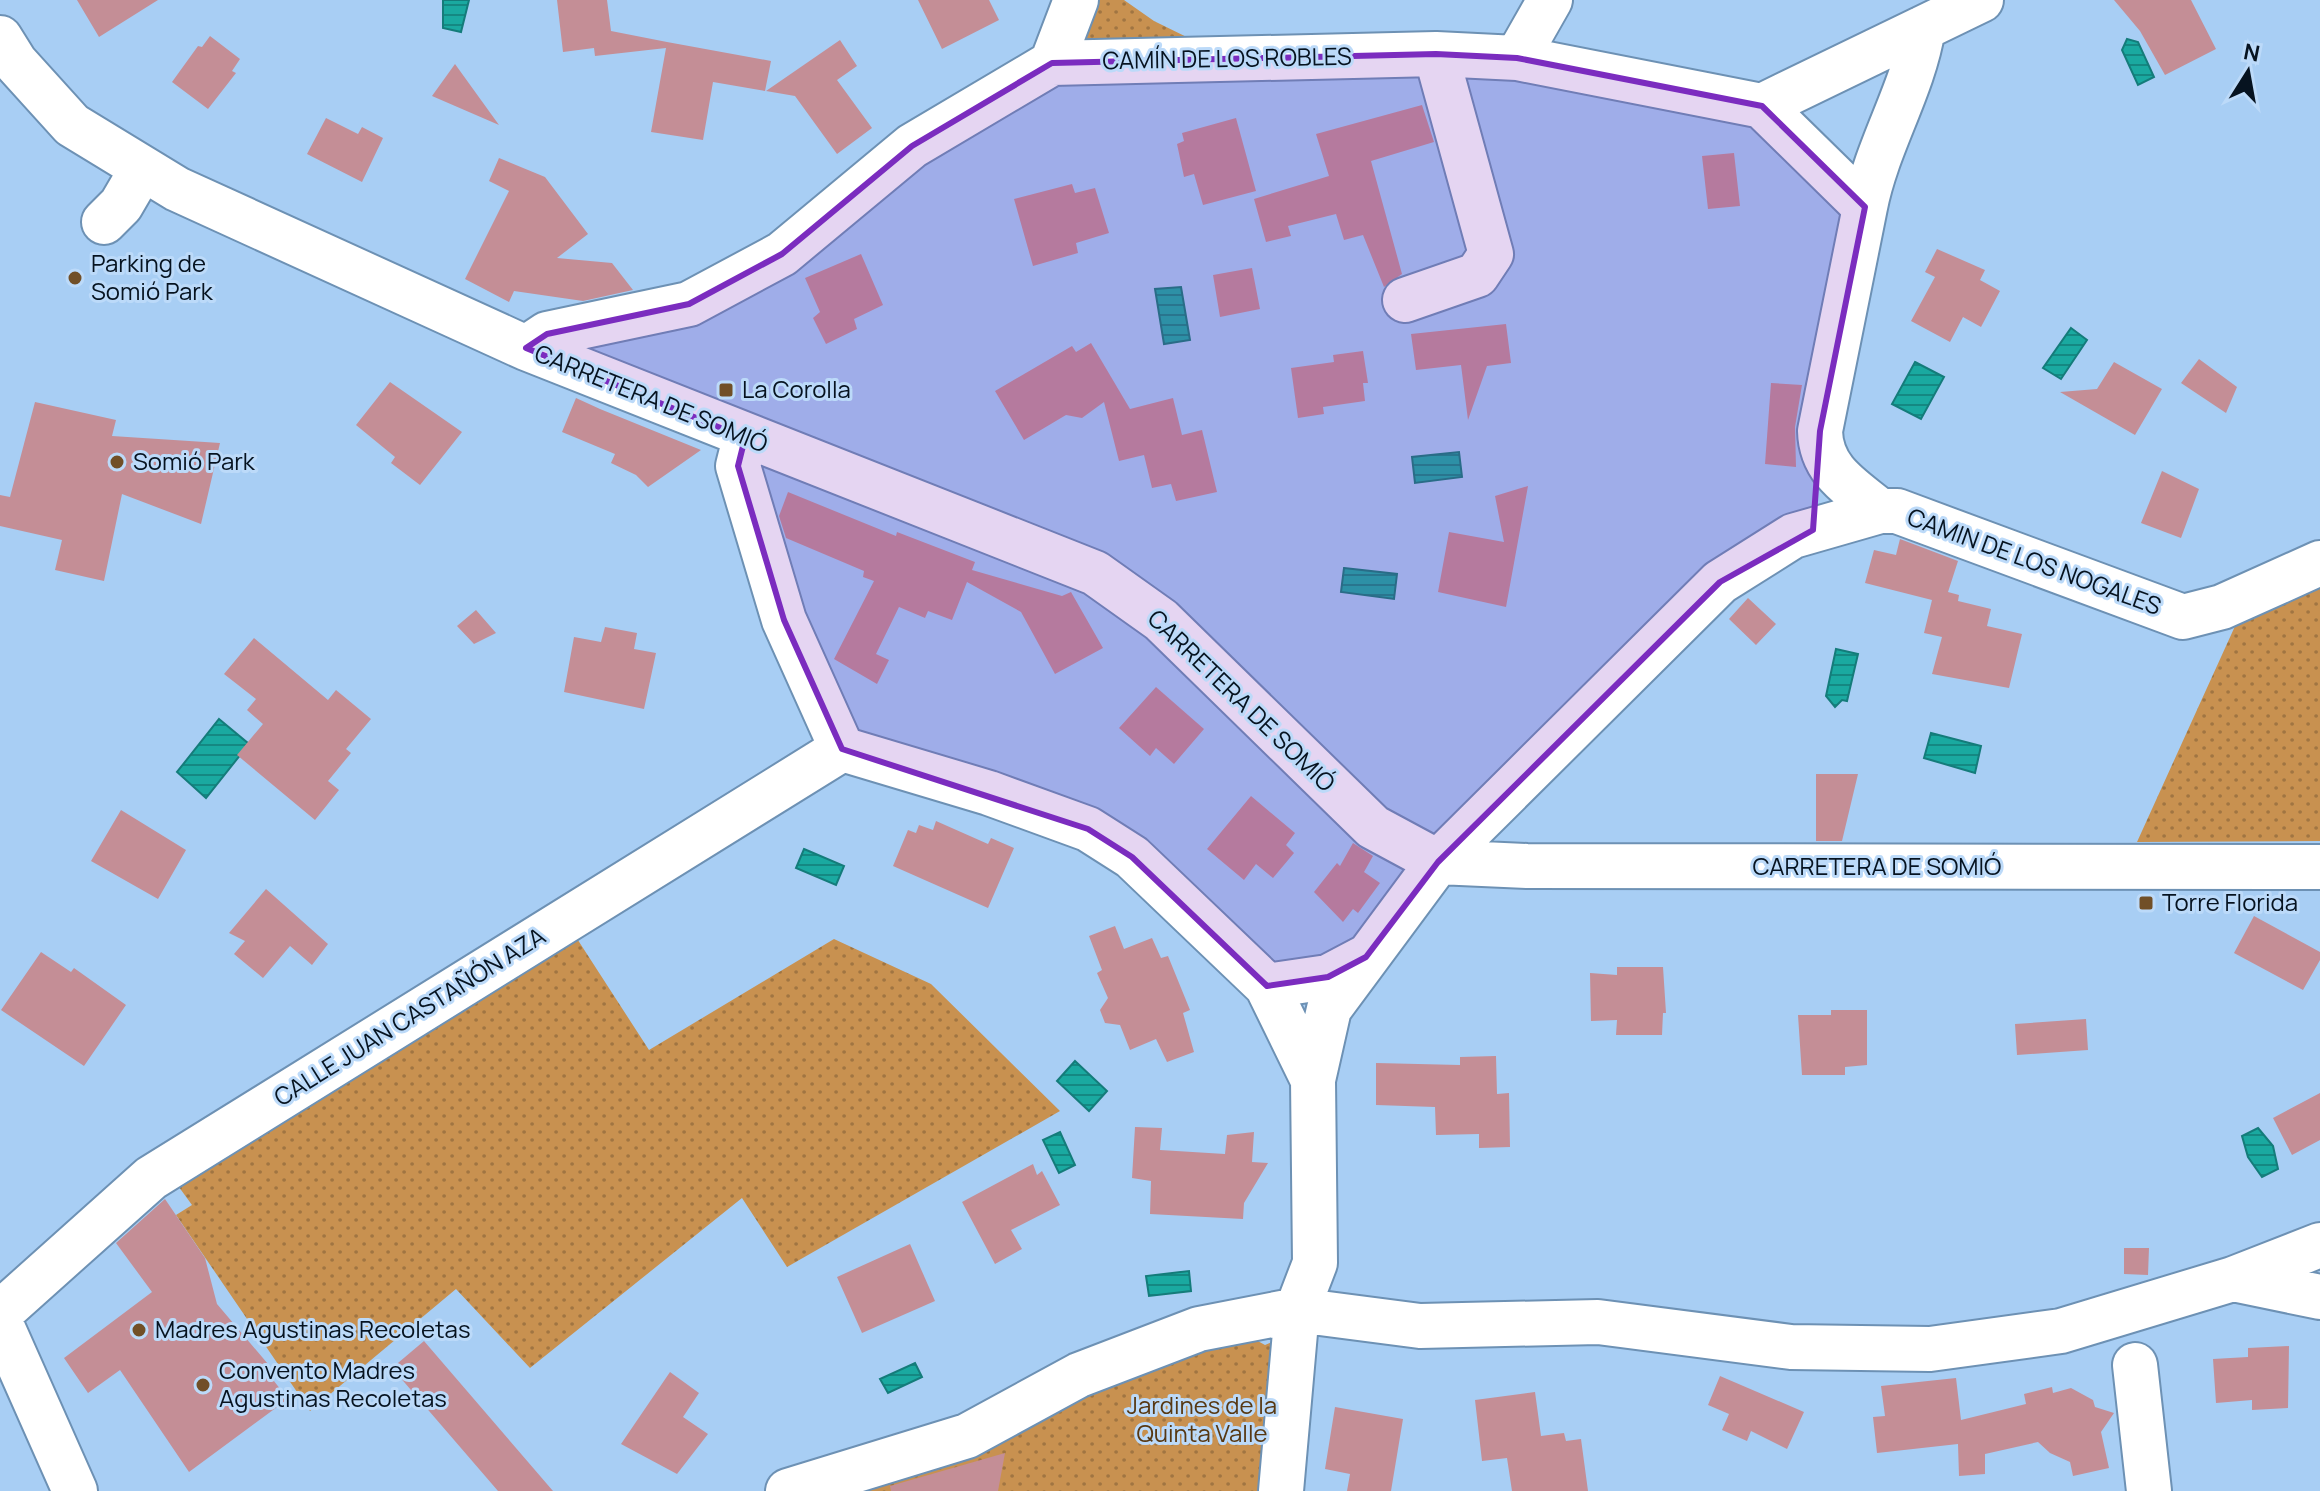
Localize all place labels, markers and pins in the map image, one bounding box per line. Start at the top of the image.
place label: Parking de Somió Park [91,246,214,307]
marker: Parking de Somió Park [66,269,84,287]
place label: La Corolla [742,372,851,405]
marker: La Corolla [717,381,735,399]
place label: Somió Park [133,444,256,477]
marker: Somió Park [108,453,126,471]
place label: Torre Florida [2162,885,2298,918]
marker: Torre Florida [2137,894,2155,912]
place label: Madres Agustinas Recoletas [155,1312,471,1345]
marker: Madres Agustinas Recoletas [130,1321,148,1339]
place label: Convento Madres Agustinas Recoletas [219,1353,447,1414]
marker: Convento Madres Agustinas Recoletas [194,1376,212,1394]

